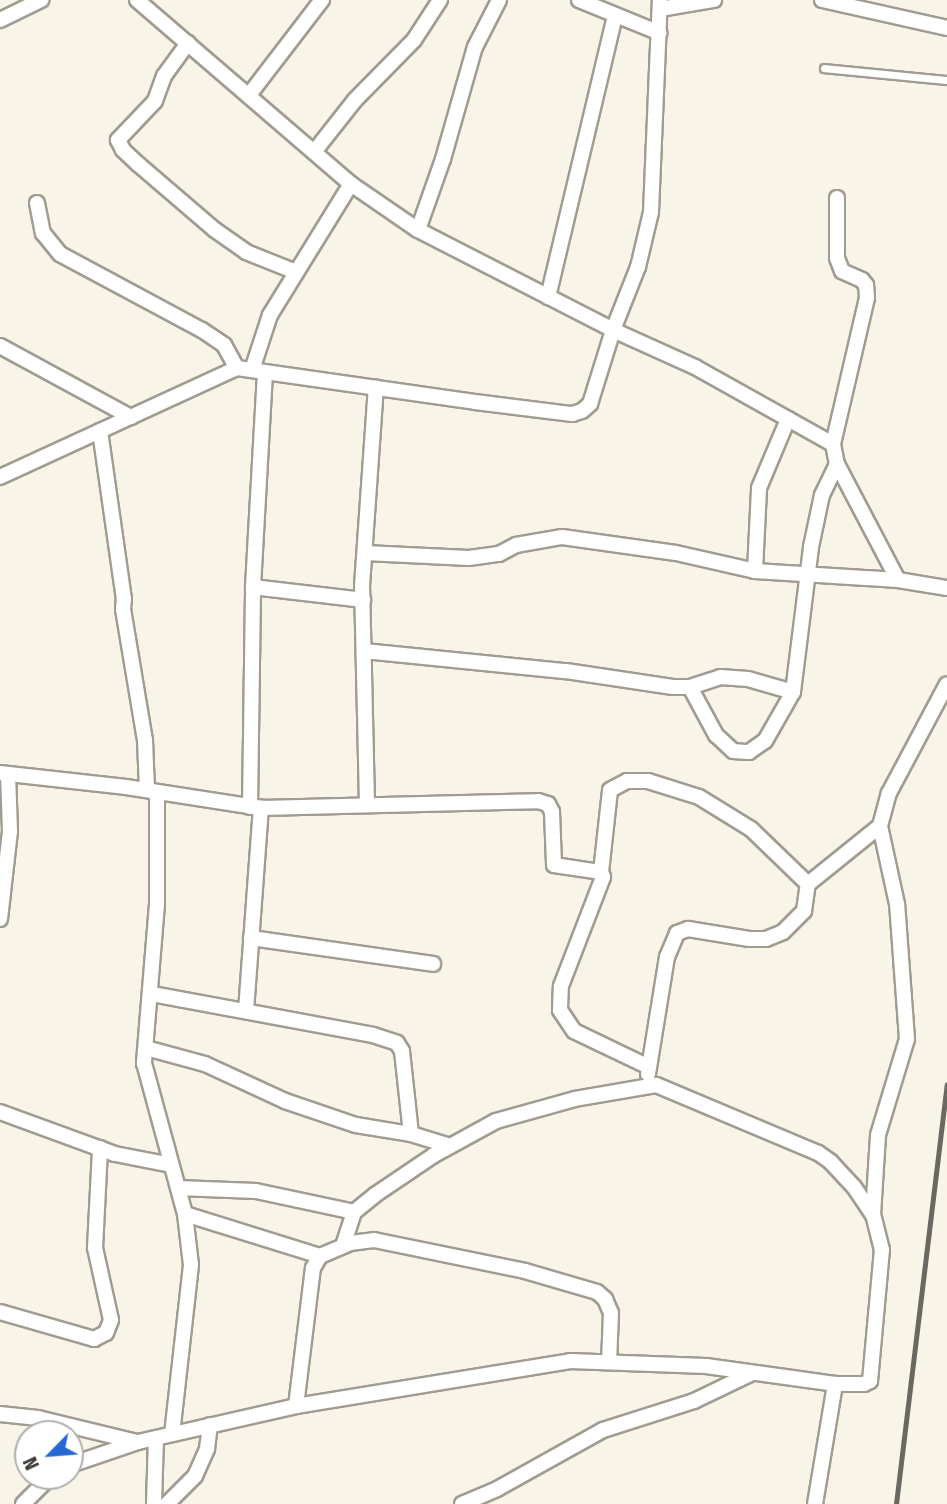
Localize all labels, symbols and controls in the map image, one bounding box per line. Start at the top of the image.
north arrow [14,1420,84,1490]
text: N [19,1453,44,1473]

